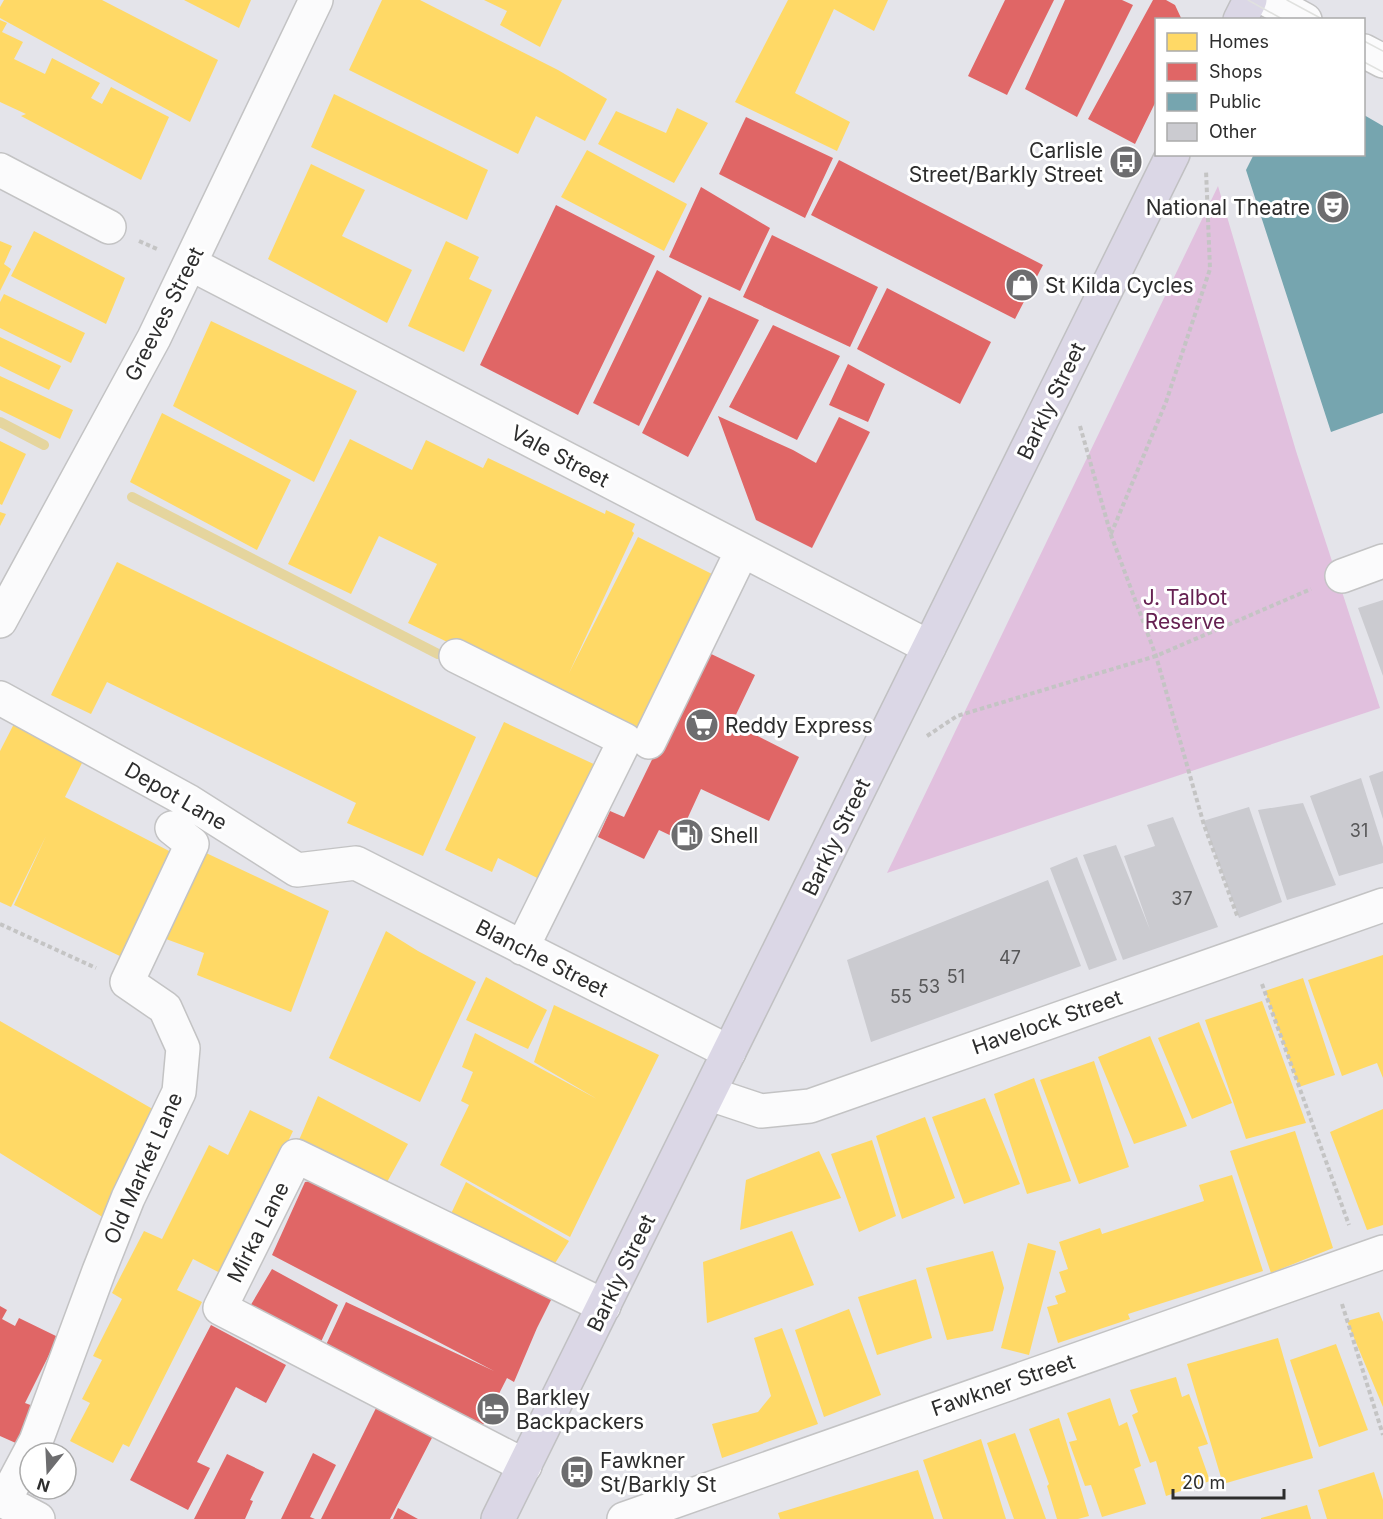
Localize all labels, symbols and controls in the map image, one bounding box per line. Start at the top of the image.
legend [1155,18,1365,156]
text: Homes [1209,31,1269,52]
text: Shops [1209,61,1263,82]
text: Public [1209,91,1261,112]
text: Other [1209,121,1257,142]
place label: Carlisle Street/Barkly Street [909,138,1103,187]
bus stop icon: Carlisle Street/Barkly Street [1108,144,1144,180]
theatre icon: National Theatre [1315,189,1351,225]
place label: National Theatre [1146,195,1310,220]
street label: Greeves Street [119,243,209,385]
shop icon: St Kilda Cycles [1004,267,1040,303]
place label: St Kilda Cycles [1045,273,1194,298]
street label: Barkly Street [1012,338,1090,464]
street label: Vale Street [507,420,614,492]
park label: J. Talbot Reserve [1143,585,1227,634]
supermarket icon: Reddy Express [684,707,720,743]
place label: Reddy Express [725,713,873,738]
street label: Depot Lane [120,757,232,835]
street label: Barkly Street [797,774,875,900]
fuel station icon: Shell [669,817,705,853]
house number: 31 [1350,820,1368,841]
place label: Shell [710,823,758,848]
house number: 37 [1171,888,1193,909]
street label: Blanche Street [472,914,612,1002]
house number: 47 [999,947,1021,968]
house number: 51 [947,966,965,987]
house number: 53 [918,976,940,997]
street label: Havelock Street [969,985,1125,1059]
house number: 55 [890,986,912,1007]
street label: Old Market Lane [98,1088,188,1248]
street label: Mirka Lane [222,1177,294,1287]
street label: Barkly Street [582,1210,660,1336]
street label: Fawkner Street [928,1349,1078,1421]
place label: Barkley Backpackers [516,1385,644,1434]
hotel icon: Barkley Backpackers [475,1391,511,1427]
north arrow [18,1441,78,1501]
place label: Fawkner St/Barkly St [600,1448,717,1497]
bus stop icon: Fawkner St/Barkly St [559,1454,595,1490]
scale bar [1173,1462,1284,1500]
text: 20 m [1182,1472,1225,1493]
text: N [34,1474,52,1497]

